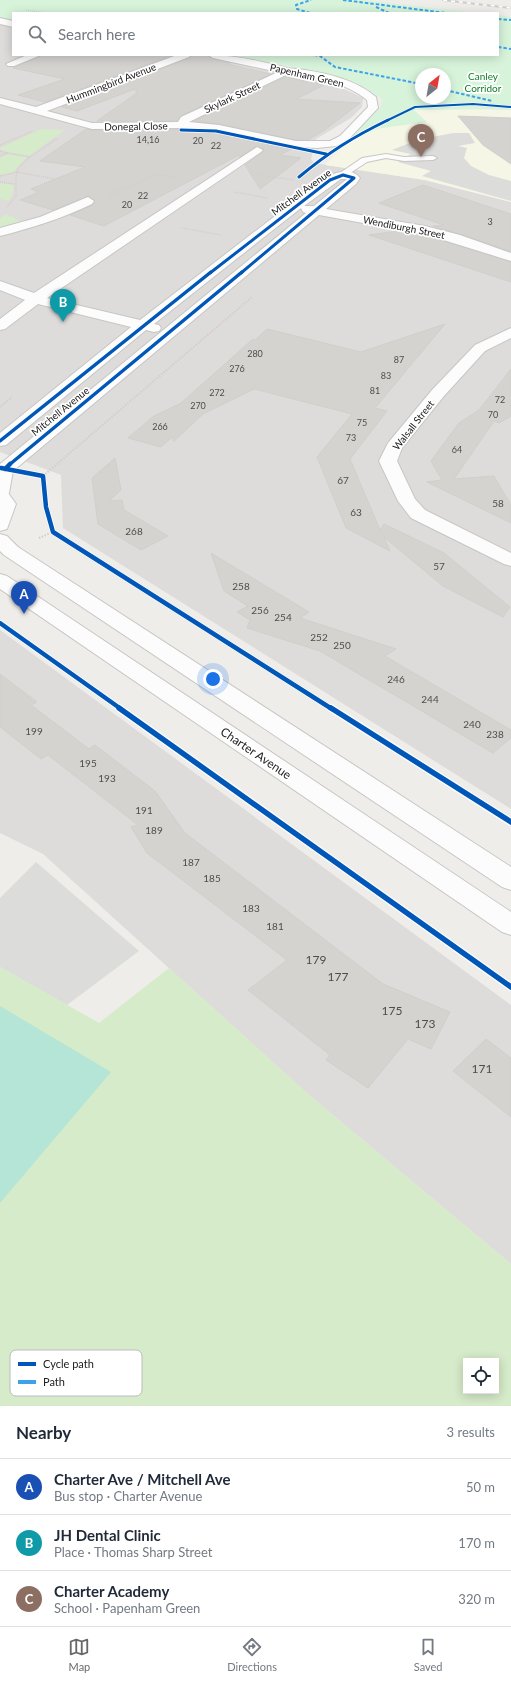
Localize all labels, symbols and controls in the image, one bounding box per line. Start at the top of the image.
search box [12,12,499,56]
icon: search [26,23,48,45]
text: Search here [58,25,135,43]
street label: Hummingbird Avenue [64,60,158,106]
street label: Papenham Green [269,61,345,89]
north arrow [415,68,451,104]
park label: Canley Corridor [465,70,502,94]
street label: Skylark Street [202,79,262,115]
street label: Donegal Close [104,119,168,133]
pin: C [408,124,434,157]
house number: 14,16 [137,134,159,145]
house number: 20 [193,135,203,146]
house number: 22 [211,140,221,151]
street label: Mitchell Avenue [269,166,333,218]
house number: 22 [138,190,148,201]
house number: 20 [122,199,132,210]
street label: Wendiburgh Street [362,213,446,241]
house number: 3 [487,216,493,227]
pin: B [50,289,76,322]
house number: 280 [247,348,263,359]
house number: 87 [394,354,404,365]
house number: 276 [229,363,245,374]
house number: 83 [381,370,391,381]
street label: Mitchell Avenue [29,384,91,438]
house number: 81 [370,385,380,396]
house number: 272 [209,387,225,398]
house number: 72 [495,394,505,405]
street label: Walsall Street [390,397,436,452]
house number: 270 [190,400,206,411]
house number: 70 [488,409,498,420]
house number: 75 [357,417,367,428]
house number: 266 [152,421,168,432]
house number: 73 [346,432,356,443]
house number: 64 [452,444,462,455]
house number: 67 [337,474,349,486]
house number: 58 [492,497,504,509]
house number: 63 [350,506,362,518]
house number: 268 [125,525,143,537]
house number: 57 [433,560,445,572]
house number: 258 [232,580,250,592]
pin: A [11,581,37,614]
house number: 256 [251,604,269,616]
house number: 254 [274,611,292,623]
house number: 252 [310,631,328,643]
house number: 250 [333,639,351,651]
your location [203,669,223,689]
house number: 246 [387,673,405,685]
house number: 244 [421,693,439,705]
house number: 240 [463,718,481,730]
street label: Charter Avenue [218,724,294,782]
house number: 199 [25,725,43,737]
house number: 238 [486,728,504,740]
house number: 195 [79,757,97,769]
house number: 193 [98,772,116,784]
house number: 191 [135,804,153,816]
house number: 189 [145,824,163,836]
house number: 187 [182,856,200,868]
house number: 185 [203,872,221,884]
house number: 183 [242,902,260,914]
house number: 181 [266,920,284,932]
house number: 179 [306,952,326,967]
house number: 177 [328,969,348,984]
house number: 175 [382,1003,402,1018]
house number: 173 [415,1016,435,1031]
house number: 171 [472,1061,492,1076]
legend [10,1350,142,1396]
text: Cycle path [43,1357,94,1370]
map controls [463,1358,499,1394]
button: locate [463,1358,499,1394]
text: Path [43,1375,65,1388]
text: Nearby [16,1422,71,1443]
text: 3 results [447,1424,495,1440]
text: Charter Ave / Mitchell Ave [54,1470,230,1488]
text: A [24,1479,34,1495]
text: 50 m [466,1479,495,1495]
text: Bus stop · Charter Avenue [54,1488,202,1504]
text: JH Dental Clinic [54,1526,161,1544]
text: B [25,1535,33,1551]
text: 170 m [458,1535,495,1551]
text: Place · Thomas Sharp Street [54,1544,212,1560]
text: Charter Academy [54,1582,169,1600]
text: C [25,1591,33,1607]
text: 320 m [458,1591,495,1607]
text: School · Papenham Green [54,1600,200,1616]
tab: Map [68,1636,90,1673]
tab: Directions [227,1636,277,1673]
tab: Saved [414,1636,443,1673]

